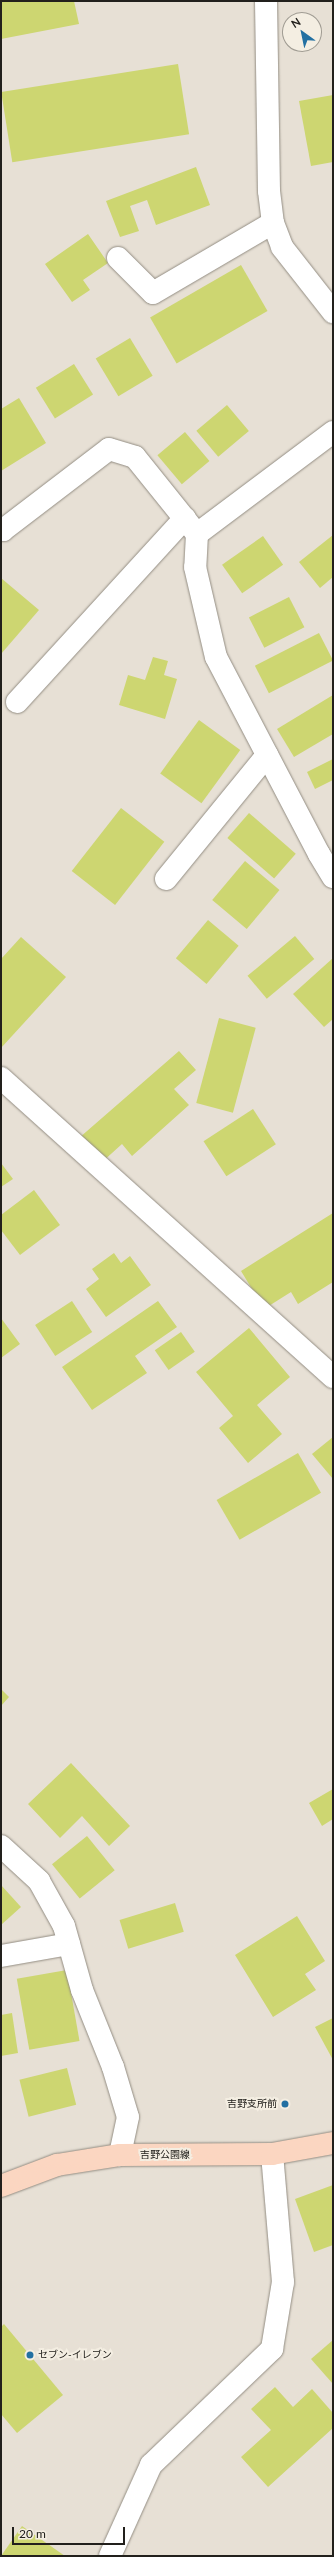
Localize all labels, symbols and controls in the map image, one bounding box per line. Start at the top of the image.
north arrow [282,12,322,52]
text: N [289,15,303,30]
place label: 吉野支所前 [227,2098,277,2110]
marker: 吉野支所前 [280,2099,290,2109]
street label: 吉野公園線 [140,2149,190,2161]
place label: セブン-イレブン [38,2349,112,2361]
marker: セブン-イレブン [25,2350,35,2360]
scale bar [14,2519,127,2545]
text: 20 m [19,2526,46,2541]

